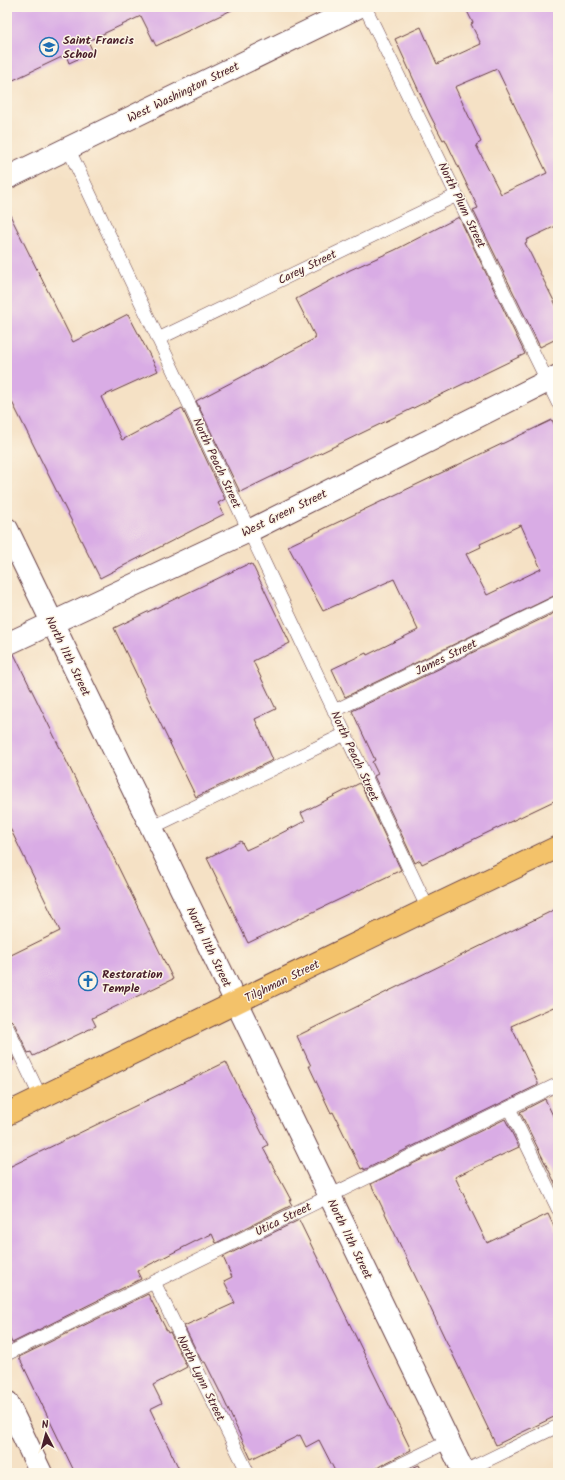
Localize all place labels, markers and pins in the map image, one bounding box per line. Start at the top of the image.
place label: Saint Francis School [63,31,134,64]
school or university icon: Saint Francis School [38,36,60,58]
place label: Restoration Temple [102,965,163,998]
church icon: Restoration Temple [77,970,99,992]

